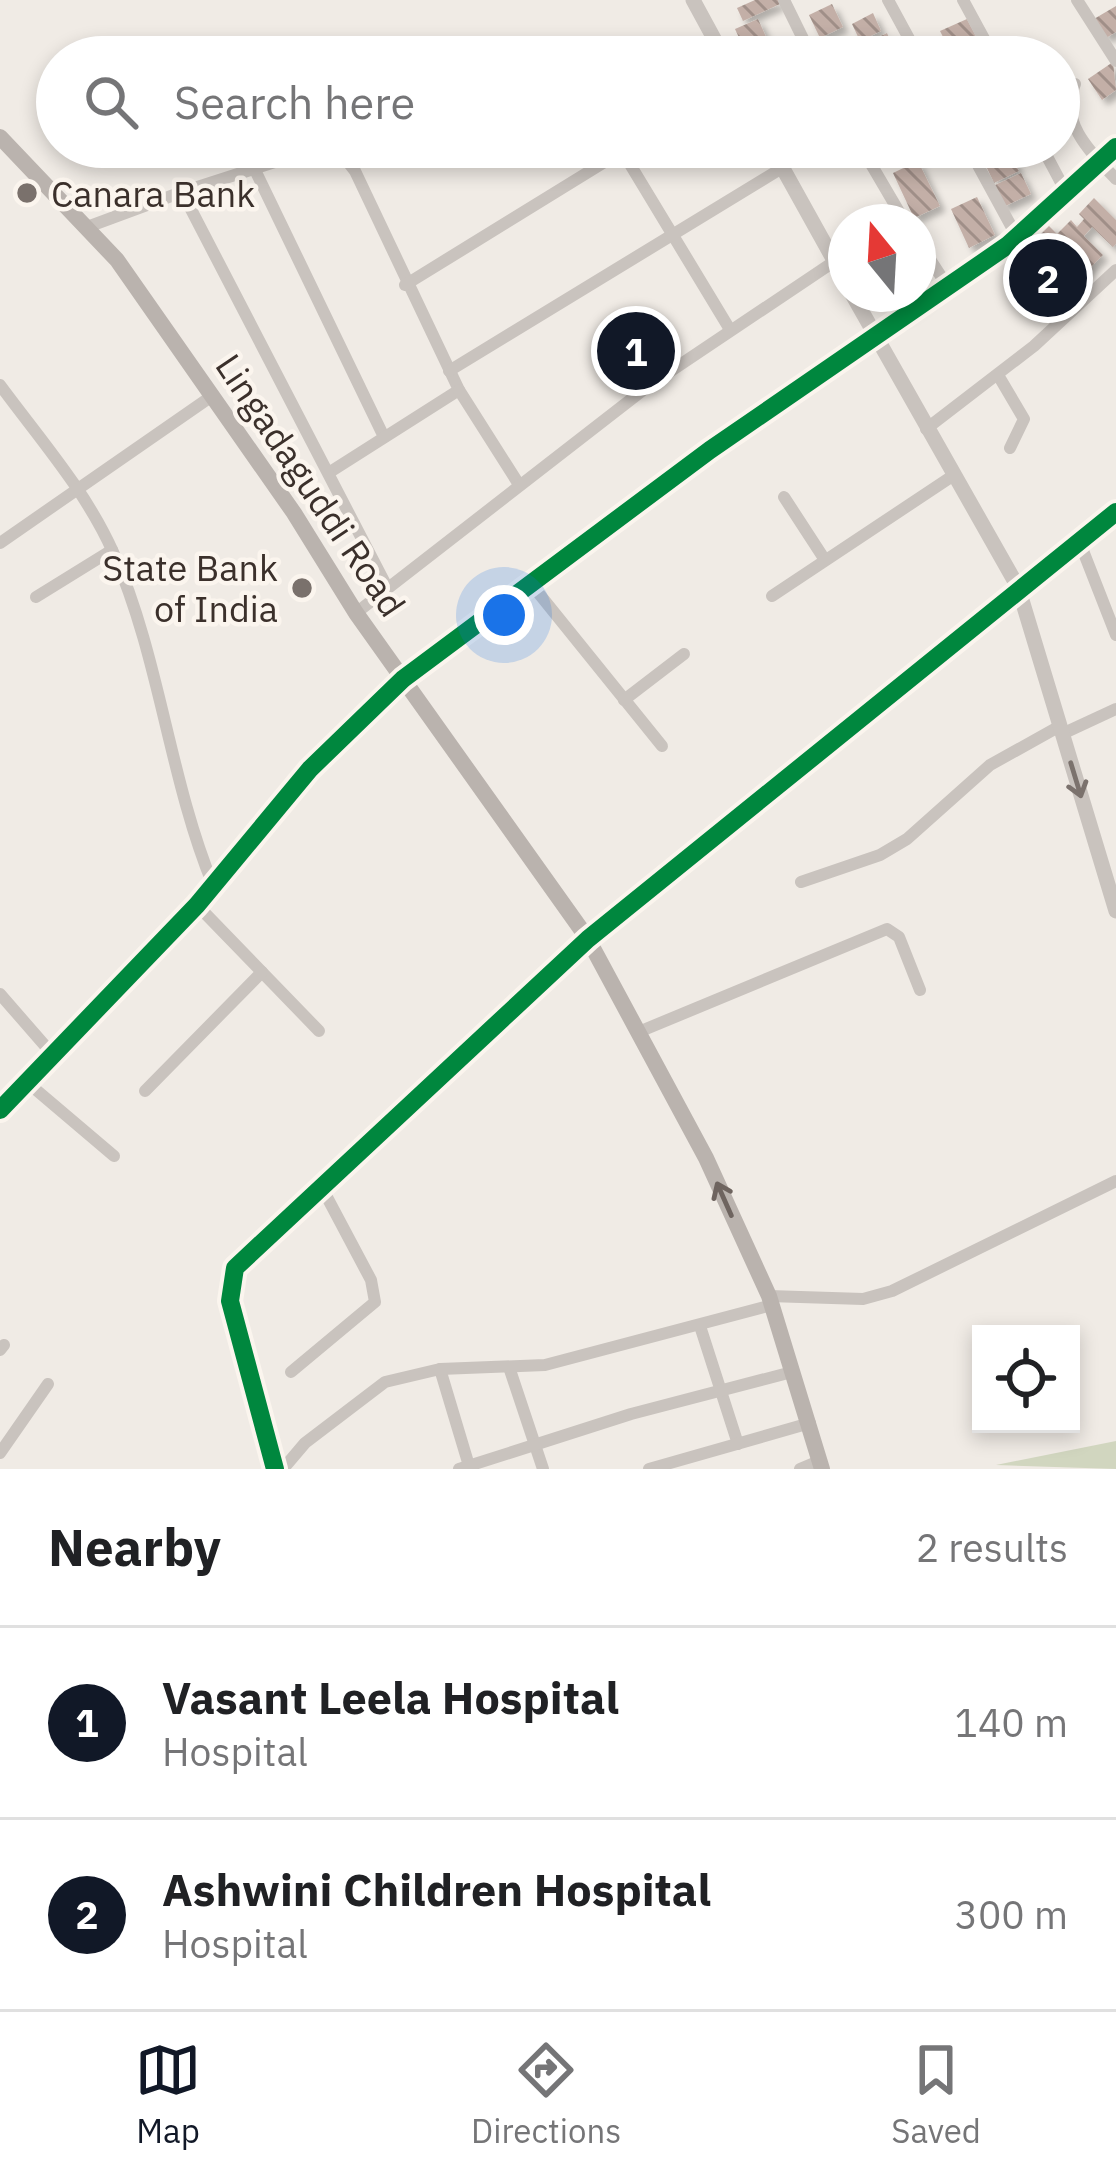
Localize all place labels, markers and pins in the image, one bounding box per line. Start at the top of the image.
place label: Canara Bank [51,170,255,217]
marker: Canara Bank [14,180,40,206]
pin: 2 [1009,233,1087,323]
pin: 1 [597,306,675,396]
place label: State Bank of India [102,544,278,632]
marker: State Bank of India [289,575,315,601]

